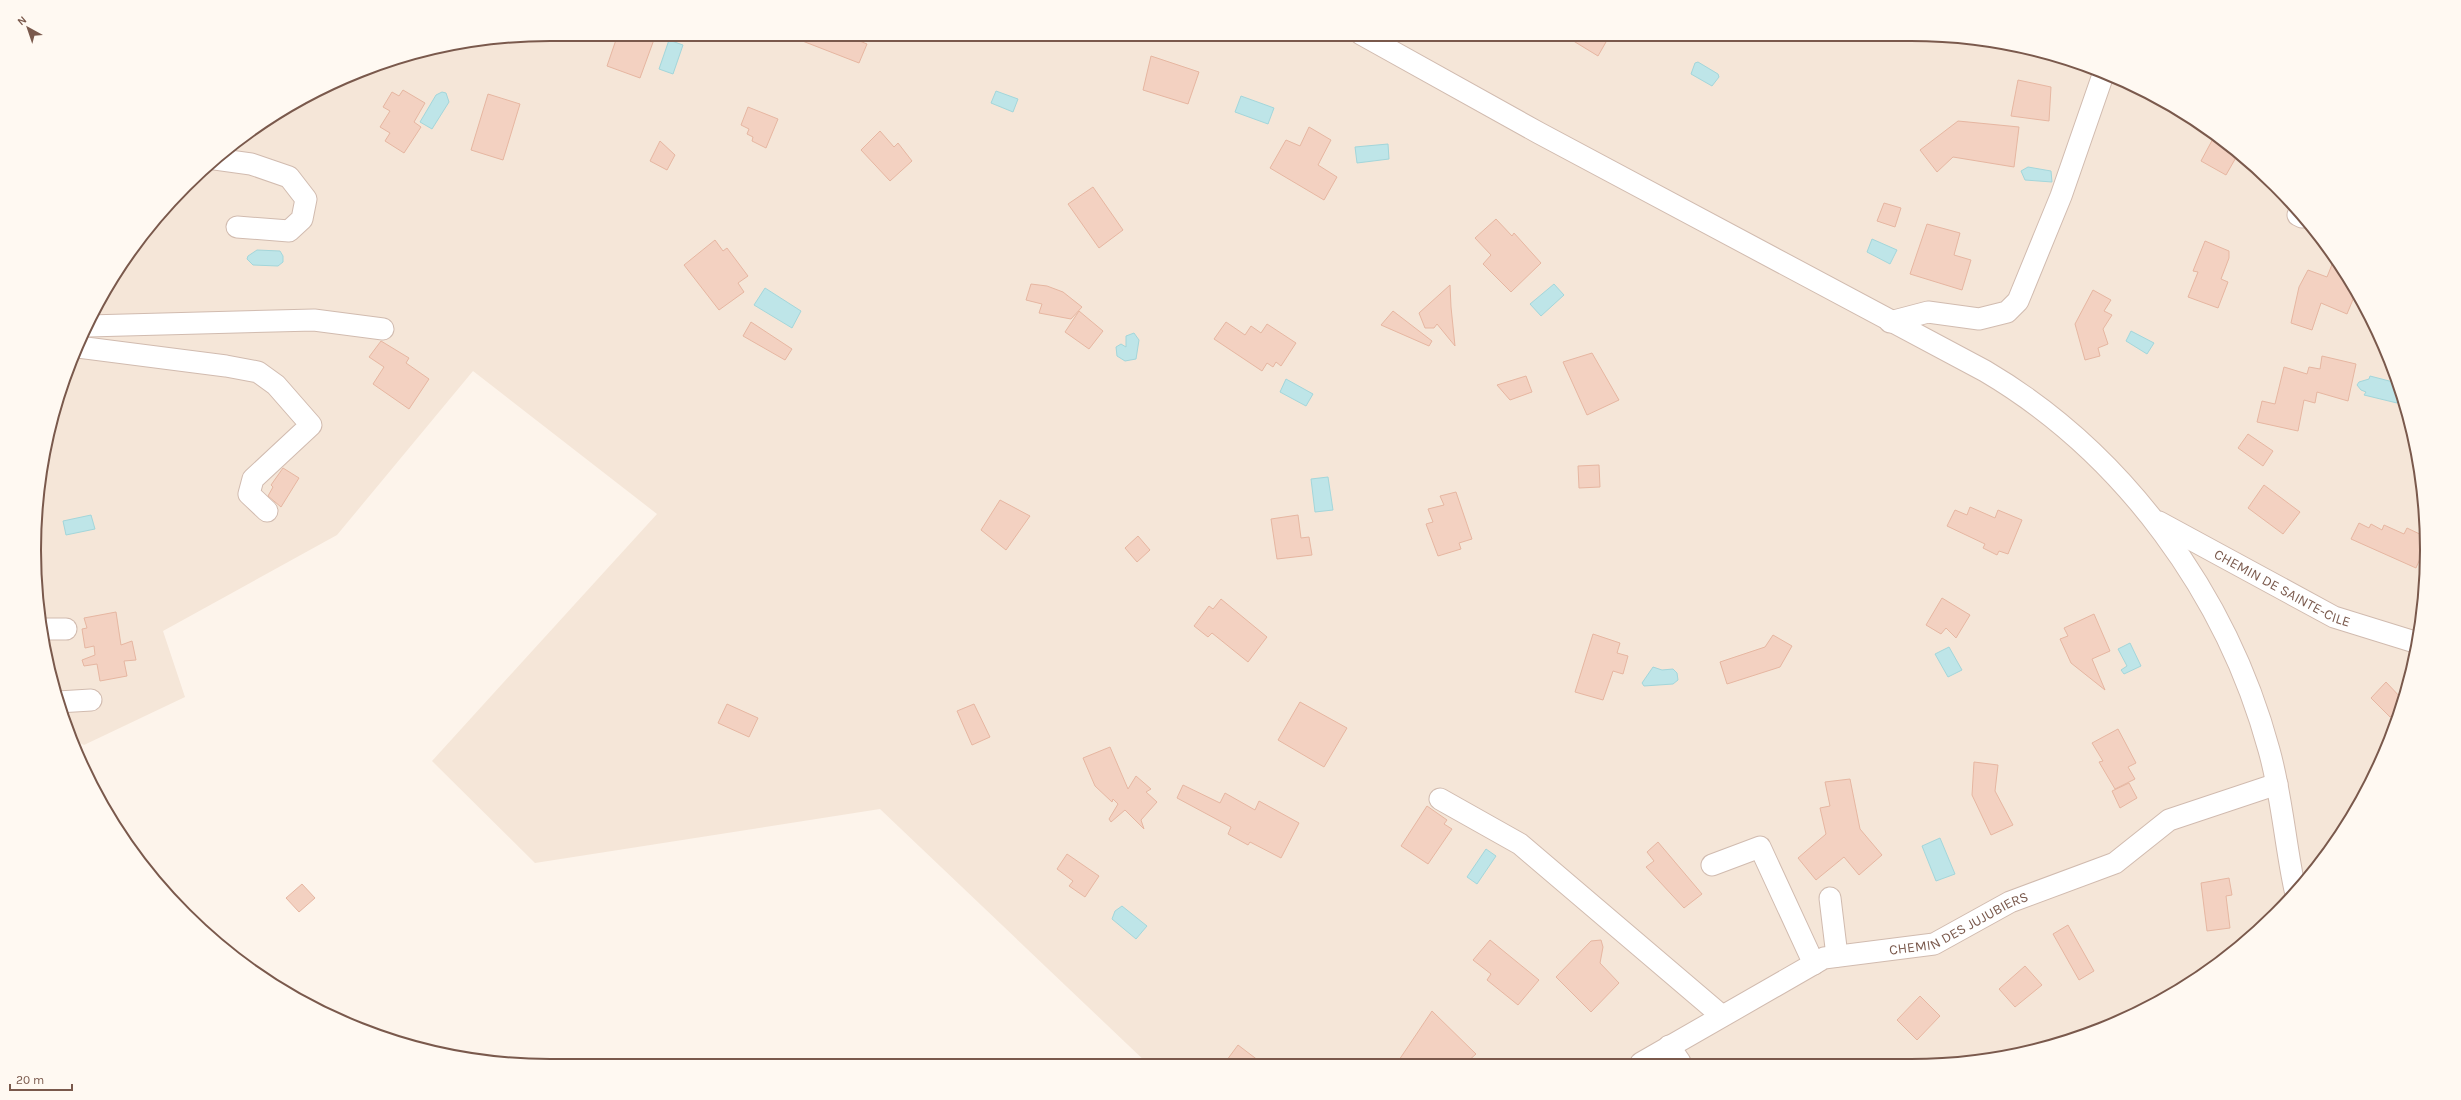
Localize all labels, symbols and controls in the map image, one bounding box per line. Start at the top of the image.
north arrow [8,8,48,48]
text: N [15,13,29,28]
street label: CHEMIN DE SAINTE-CILE [2211,546,2352,631]
street label: CHEMIN DES JUJUBIERS [1888,888,2031,959]
scale bar [10,1066,72,1092]
text: 20 m [16,1073,44,1087]

